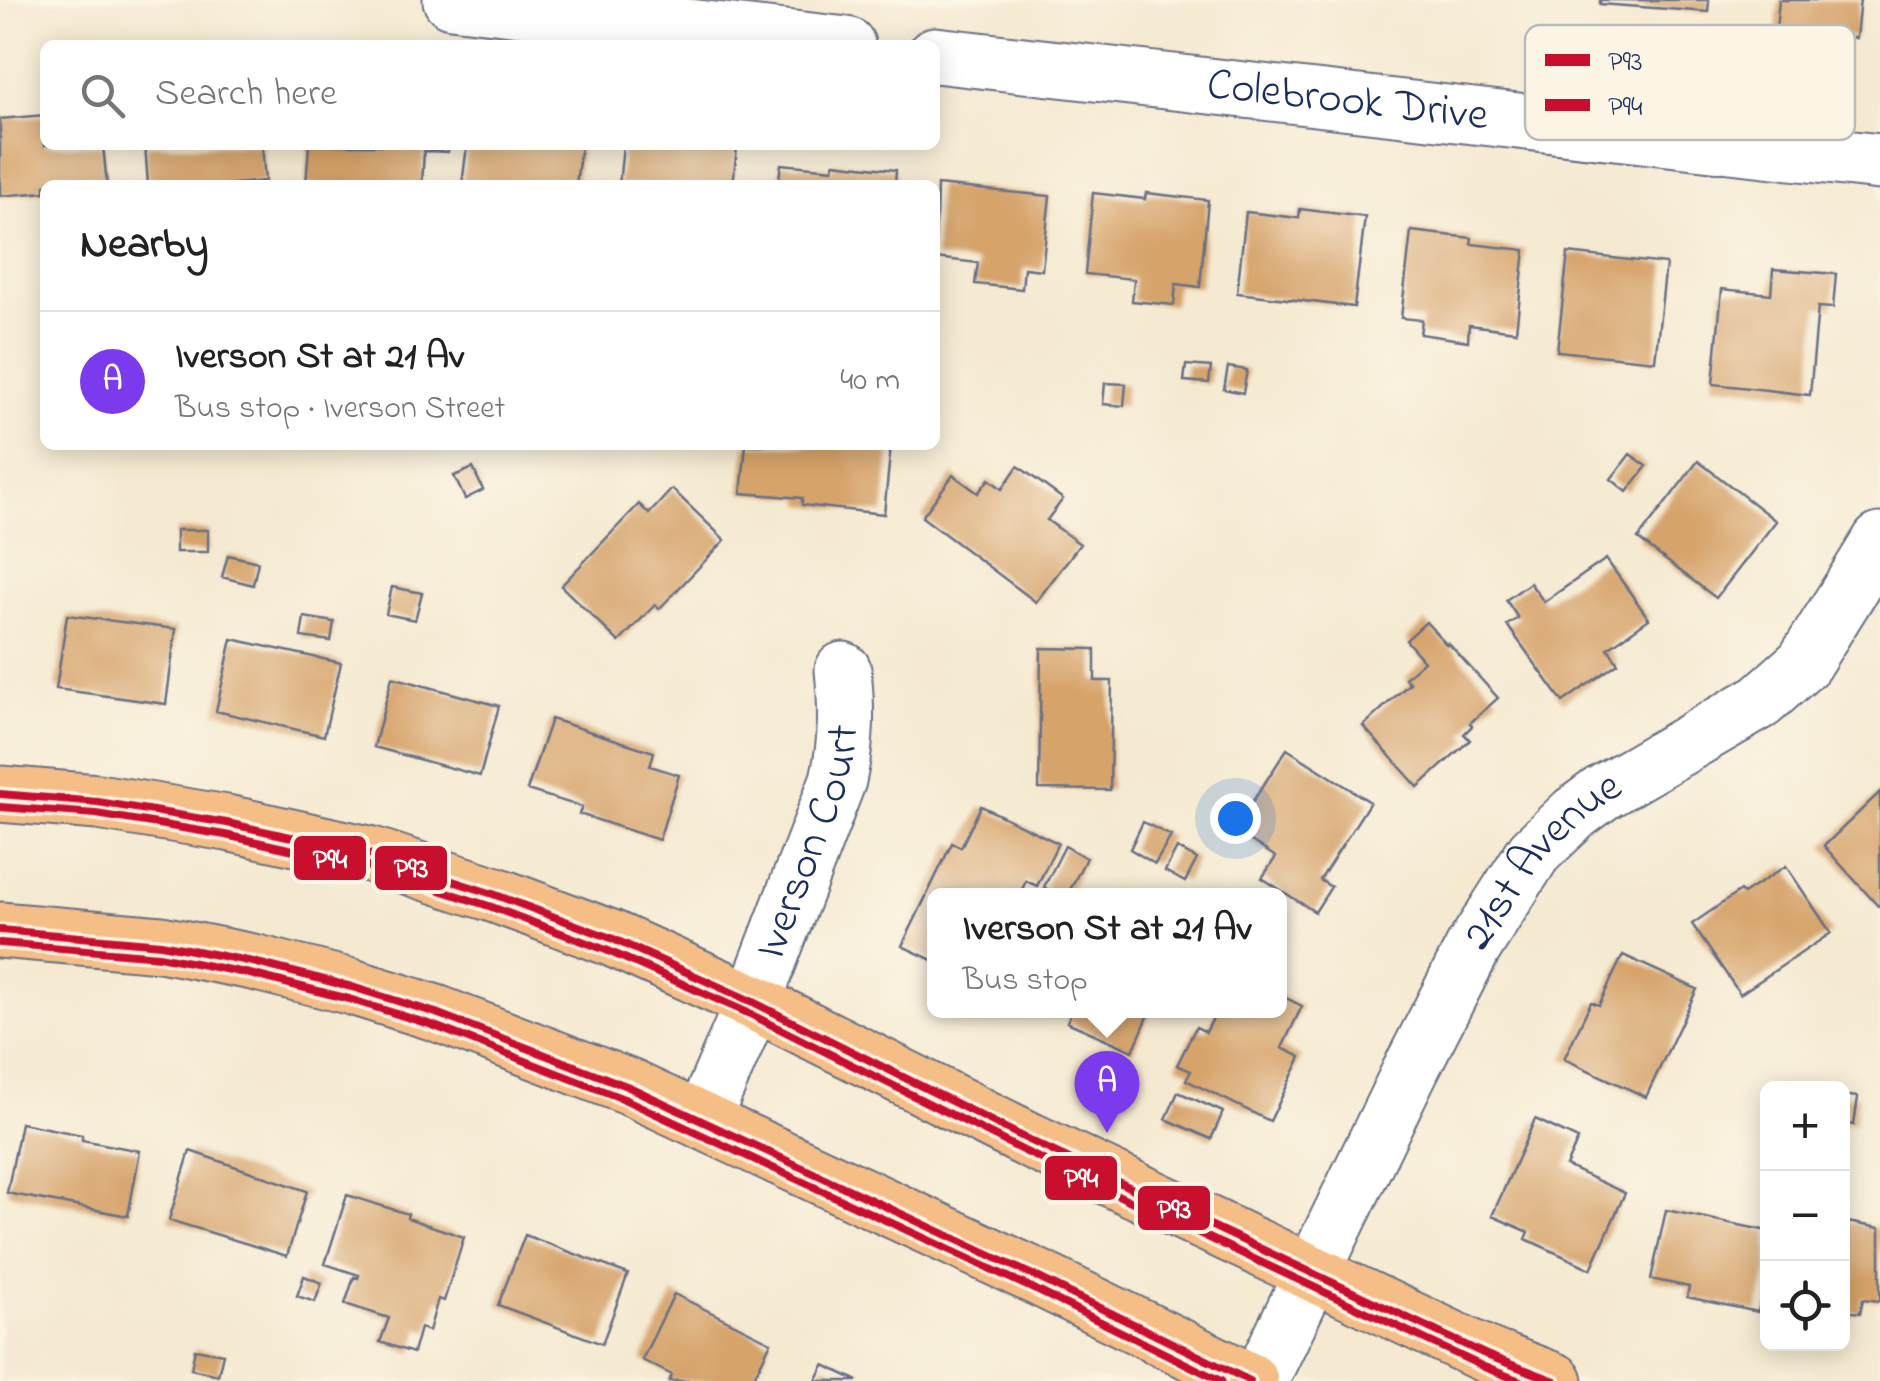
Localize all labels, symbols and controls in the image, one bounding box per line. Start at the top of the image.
legend [1525,25,1855,140]
search box [40,40,940,150]
text: P93 [1608,43,1643,84]
street label: Colebrook Drive [1203,53,1492,150]
text: Search here [155,67,337,123]
icon: search [75,68,130,123]
text: P94 [1608,88,1643,129]
text: Nearby [80,215,208,276]
text: Iverson St at 21 Av [175,330,464,386]
text: A [103,358,122,405]
text: 40 m [840,358,900,405]
text: Bus stop · Iverson Street [175,386,505,433]
street label: Iverson Court [739,723,878,969]
street label: 21st Avenue [1446,755,1636,964]
your location [1210,793,1261,844]
line badge: P94 [292,834,368,882]
text: P94 [313,841,348,882]
line badge: P93 [373,844,449,892]
text: P93 [394,850,428,891]
popup [927,888,1287,1018]
text: Iverson St at 21 Av [963,902,1251,958]
text: Bus stop [963,958,1088,1005]
pin: A [1074,1050,1140,1133]
map controls [1760,1081,1850,1351]
button: + [1760,1081,1850,1171]
line badge: P94 [1043,1154,1119,1202]
text: P94 [1064,1160,1099,1201]
button: − [1760,1171,1850,1261]
line badge: P93 [1136,1184,1212,1232]
text: P93 [1157,1191,1191,1232]
button: locate [1760,1261,1850,1351]

